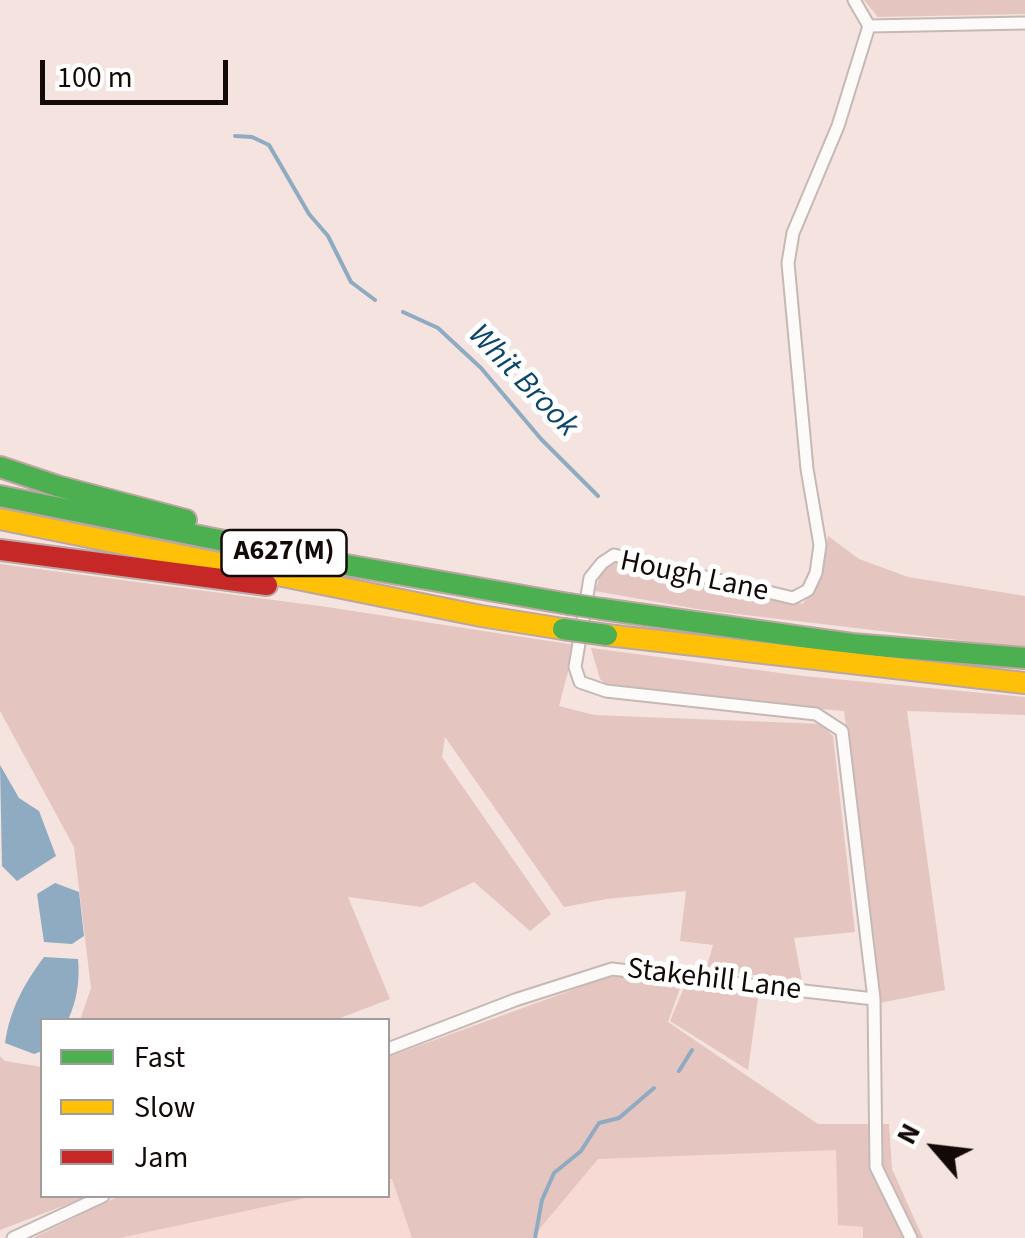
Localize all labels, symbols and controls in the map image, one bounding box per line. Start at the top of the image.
scale bar [45,40,232,102]
text: 100 m [57,56,133,99]
water label: Whit Brook [459,318,585,446]
road number: A627(M) [222,530,346,576]
street label: Hough Lane [617,545,771,611]
street label: Stakehill Lane [625,952,803,1010]
legend [40,1018,390,1198]
text: Fast [134,1036,185,1079]
text: Slow [134,1086,195,1129]
north arrow [885,1098,985,1198]
text: N [886,1116,931,1152]
text: Jam [134,1136,188,1179]

